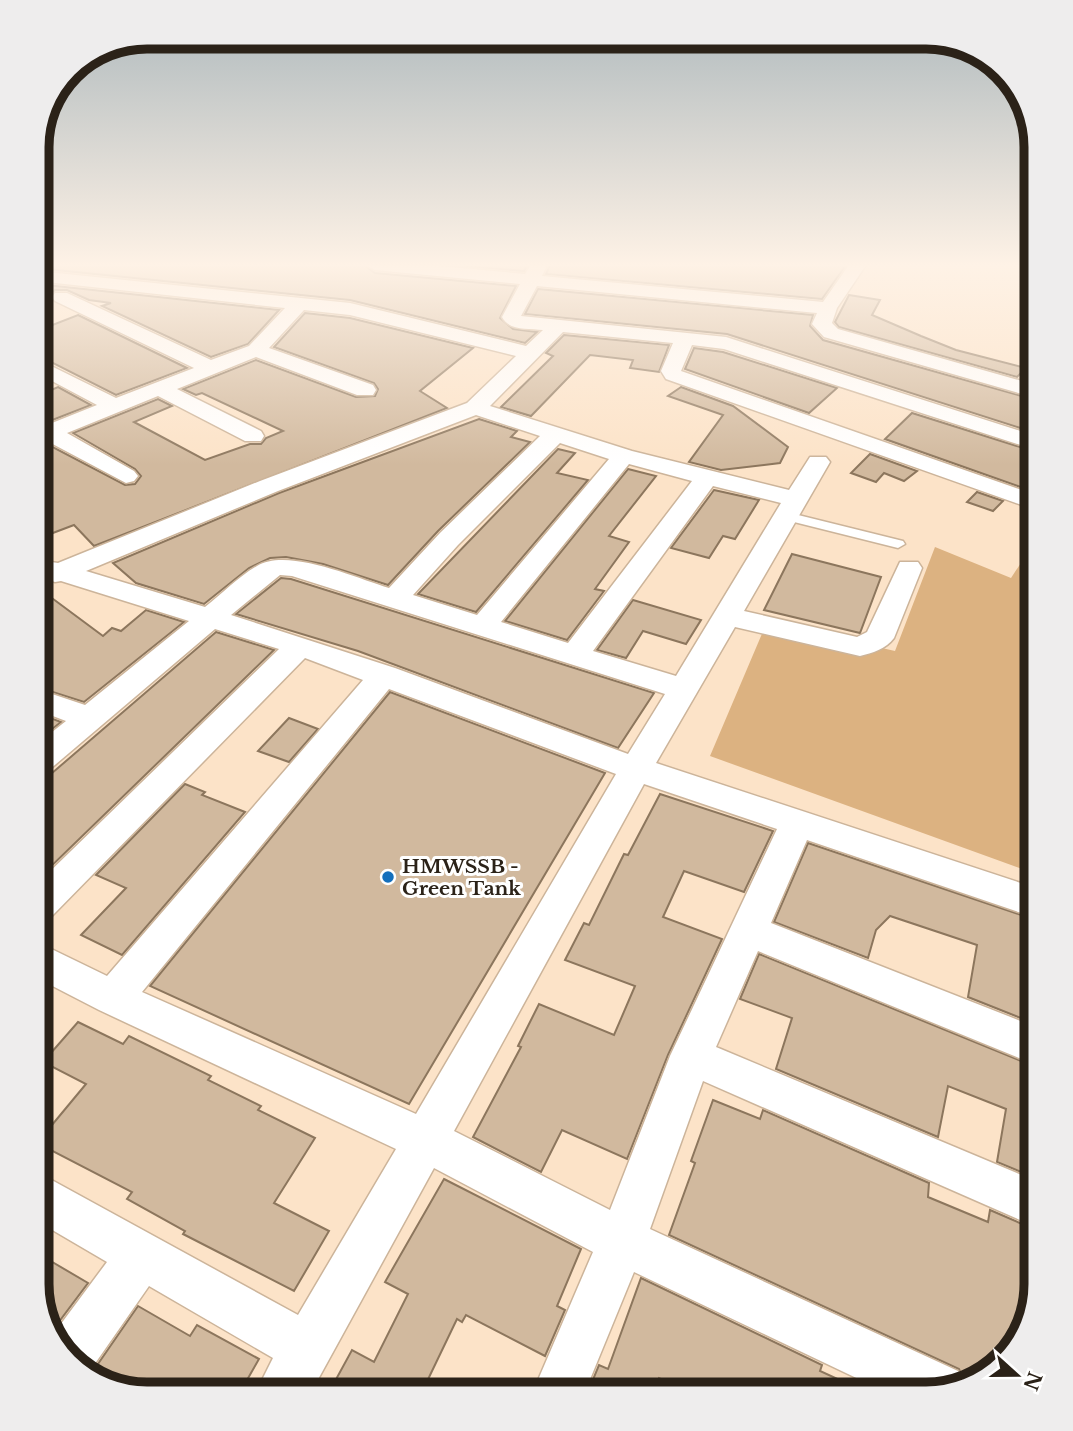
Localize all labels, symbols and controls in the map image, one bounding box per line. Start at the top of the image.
place label: HMWSSB - Green Tank [402,855,521,900]
marker: HMWSSB - Green Tank [380,869,396,885]
north arrow [982,1340,1052,1410]
text: N [1018,1368,1046,1393]

